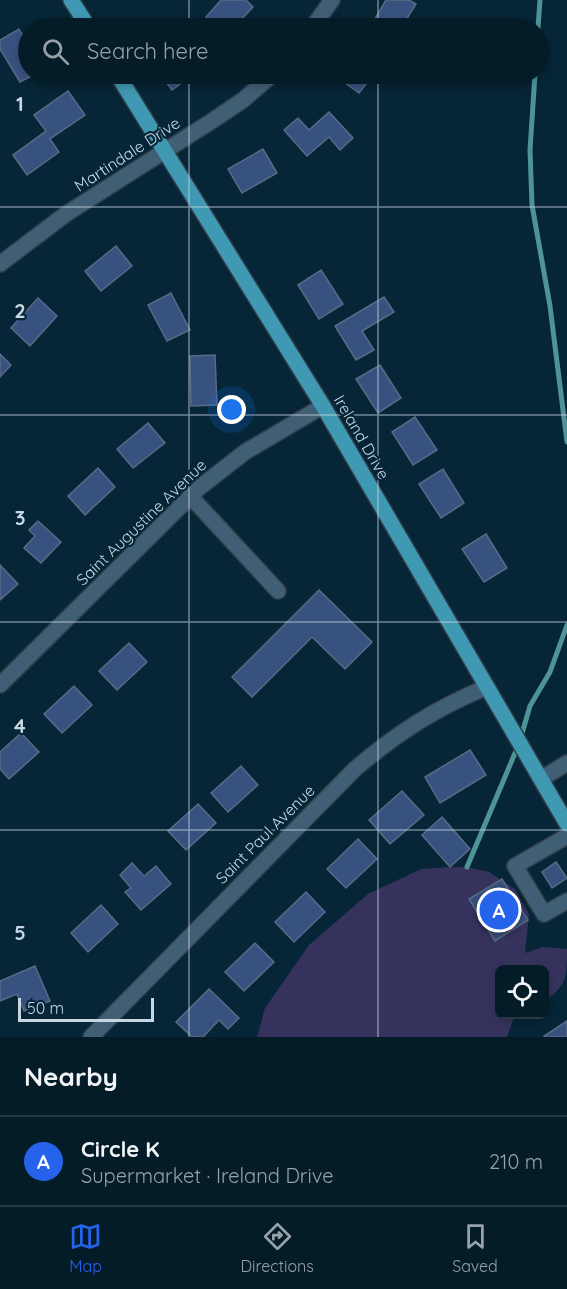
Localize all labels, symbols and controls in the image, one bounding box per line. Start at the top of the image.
search box [18,18,549,84]
icon: search [39,35,72,68]
text: Search here [87,37,208,65]
text: 1 [16,91,24,116]
street label: Martindale Drive [70,112,184,196]
text: 2 [14,298,26,323]
street label: Ireland Drive [330,391,394,483]
your location [217,395,246,424]
street label: Saint Augustine Avenue [72,455,210,589]
text: 3 [15,505,25,530]
text: 4 [14,713,26,738]
street label: Saint Paul Avenue [211,780,319,888]
pin: A [480,888,518,932]
text: 5 [14,920,26,945]
map controls [495,965,549,1019]
button: locate [495,965,549,1019]
scale bar [18,995,154,1022]
text: 50 m [27,998,64,1018]
text: Nearby [24,1060,118,1093]
text: Circle K [81,1135,160,1163]
text: A [37,1149,50,1174]
text: 210 m [489,1149,543,1174]
text: Supermarket · Ireland Drive [81,1163,334,1188]
tab: Map [69,1220,102,1276]
tab: Directions [241,1220,314,1276]
tab: Saved [452,1220,498,1276]

